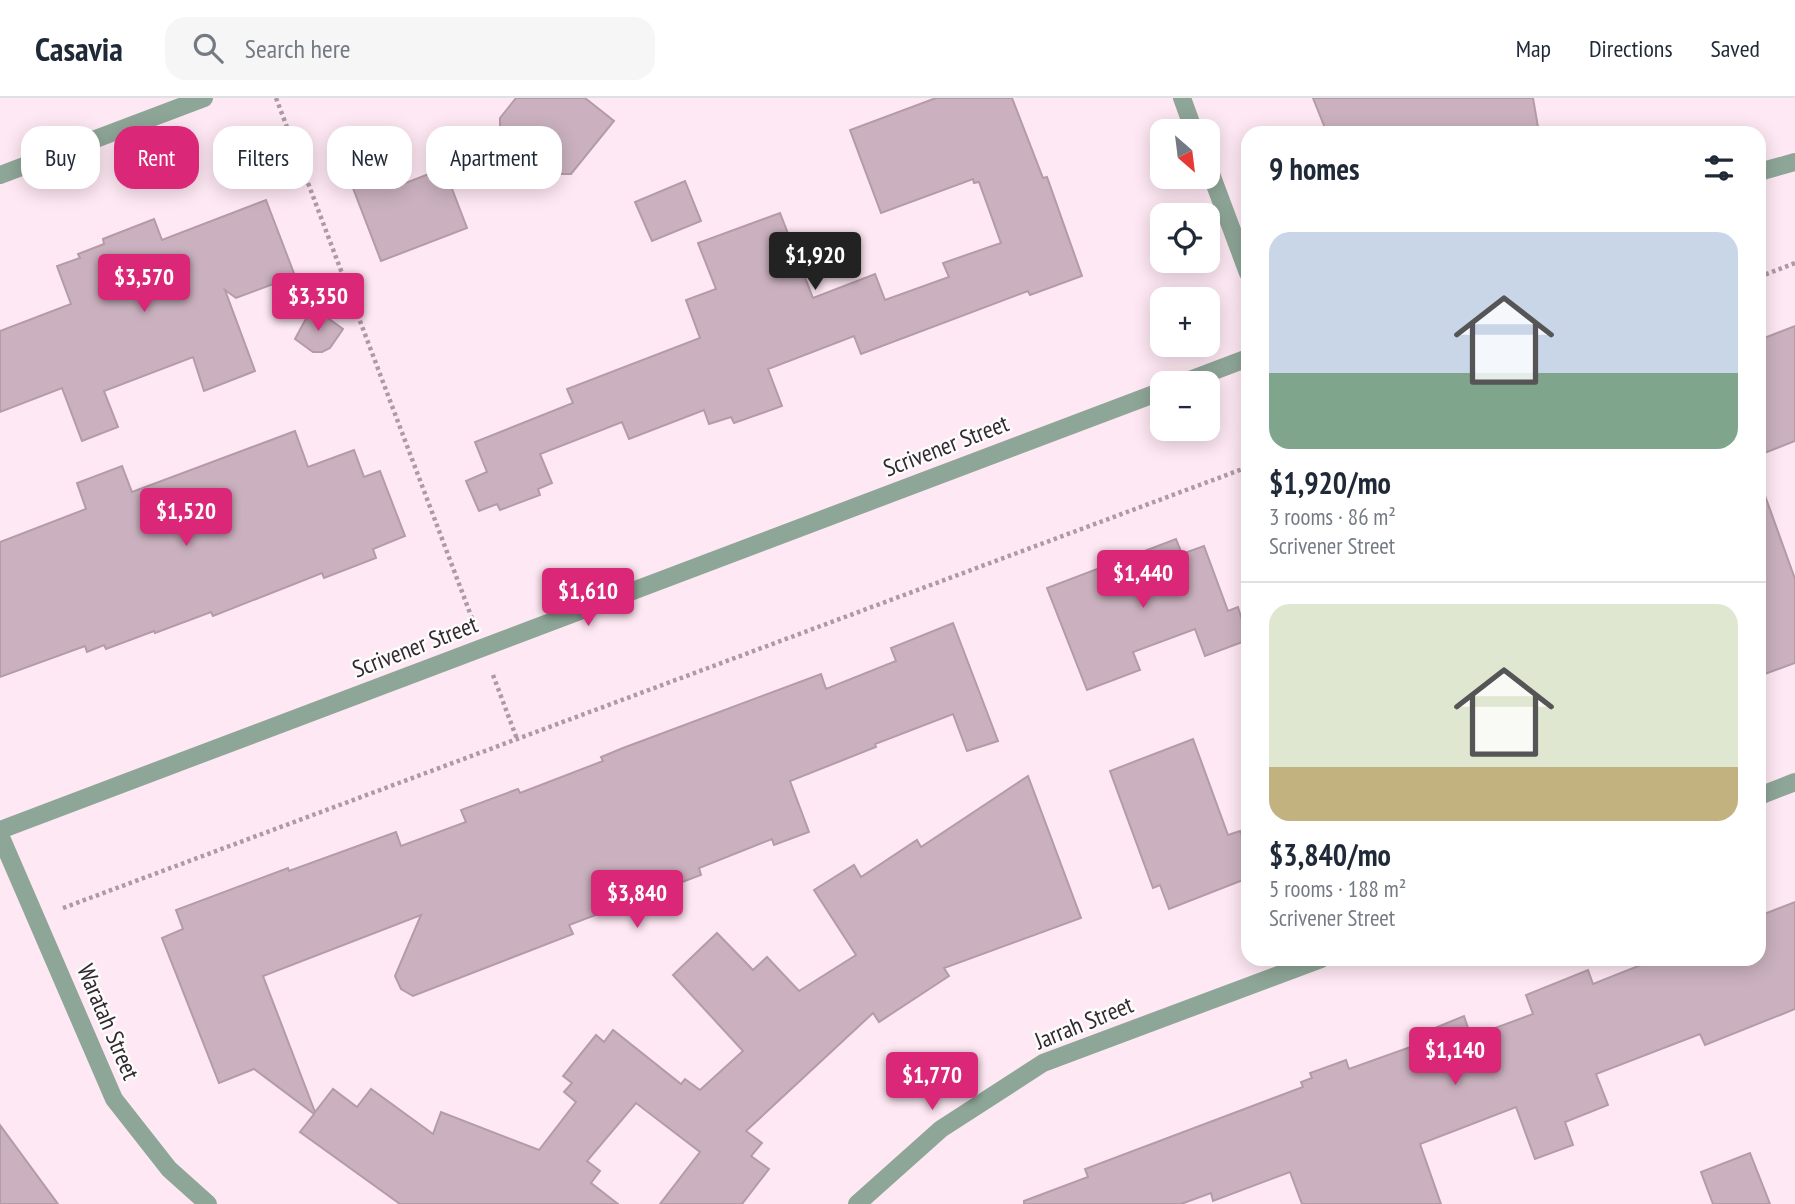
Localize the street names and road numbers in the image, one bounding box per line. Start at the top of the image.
street label: Scrivener Street [879,407,1013,484]
street label: Scrivener Street [348,608,482,685]
street label: Waratah Street [70,959,147,1085]
street label: Jarrah Street [1029,989,1138,1057]

